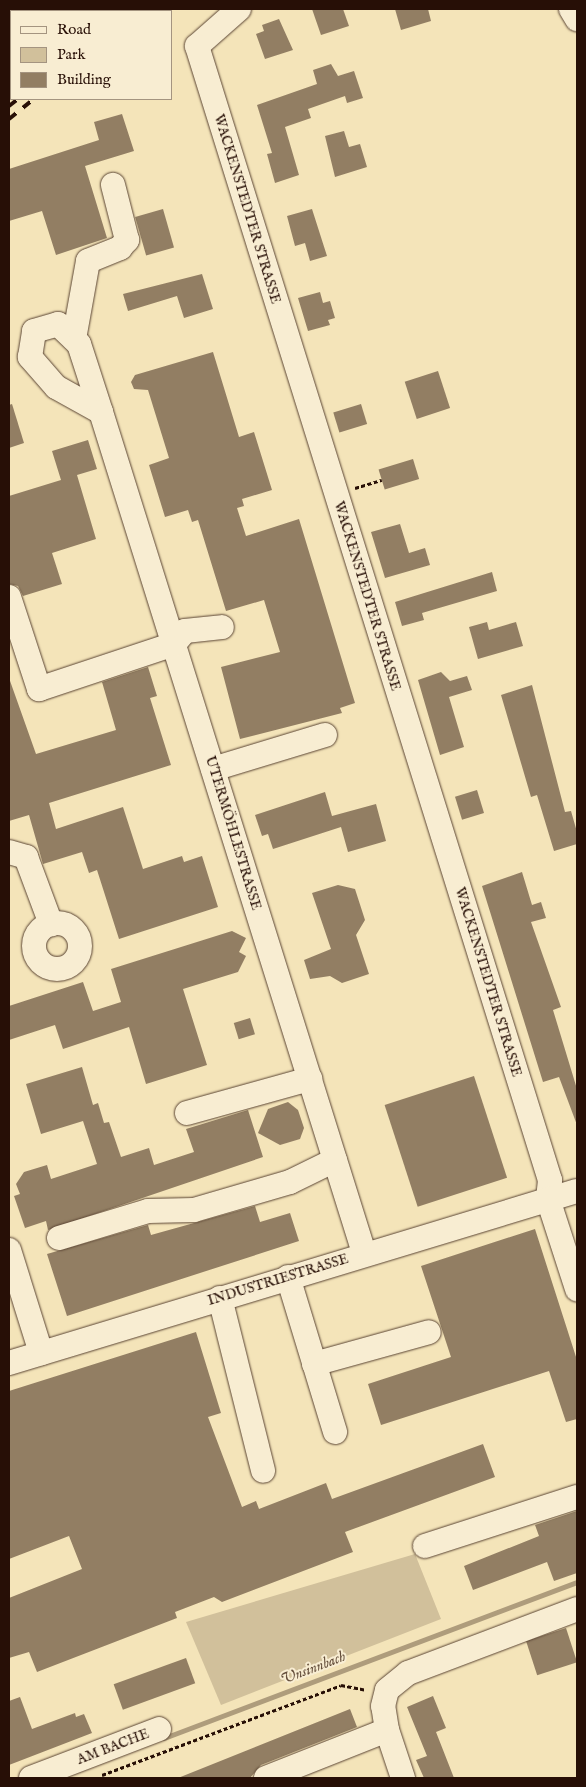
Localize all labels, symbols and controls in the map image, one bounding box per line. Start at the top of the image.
legend [10,10,172,100]
text: Road [57,20,91,39]
text: Park [57,45,86,64]
text: Building [57,70,111,89]
street label: WACKENSTEDTER STRASSE [210,112,284,306]
street label: WACKENSTEDTER STRASSE [330,499,404,693]
street label: UTERMÖHLESTRASSE [202,754,264,912]
street label: WACKENSTEDTER STRASSE [451,885,525,1079]
street label: INDUSTRIESTRASSE [206,1251,350,1309]
water label: Unsinnbach [278,1647,348,1689]
street label: AM BACHE [75,1726,151,1768]

